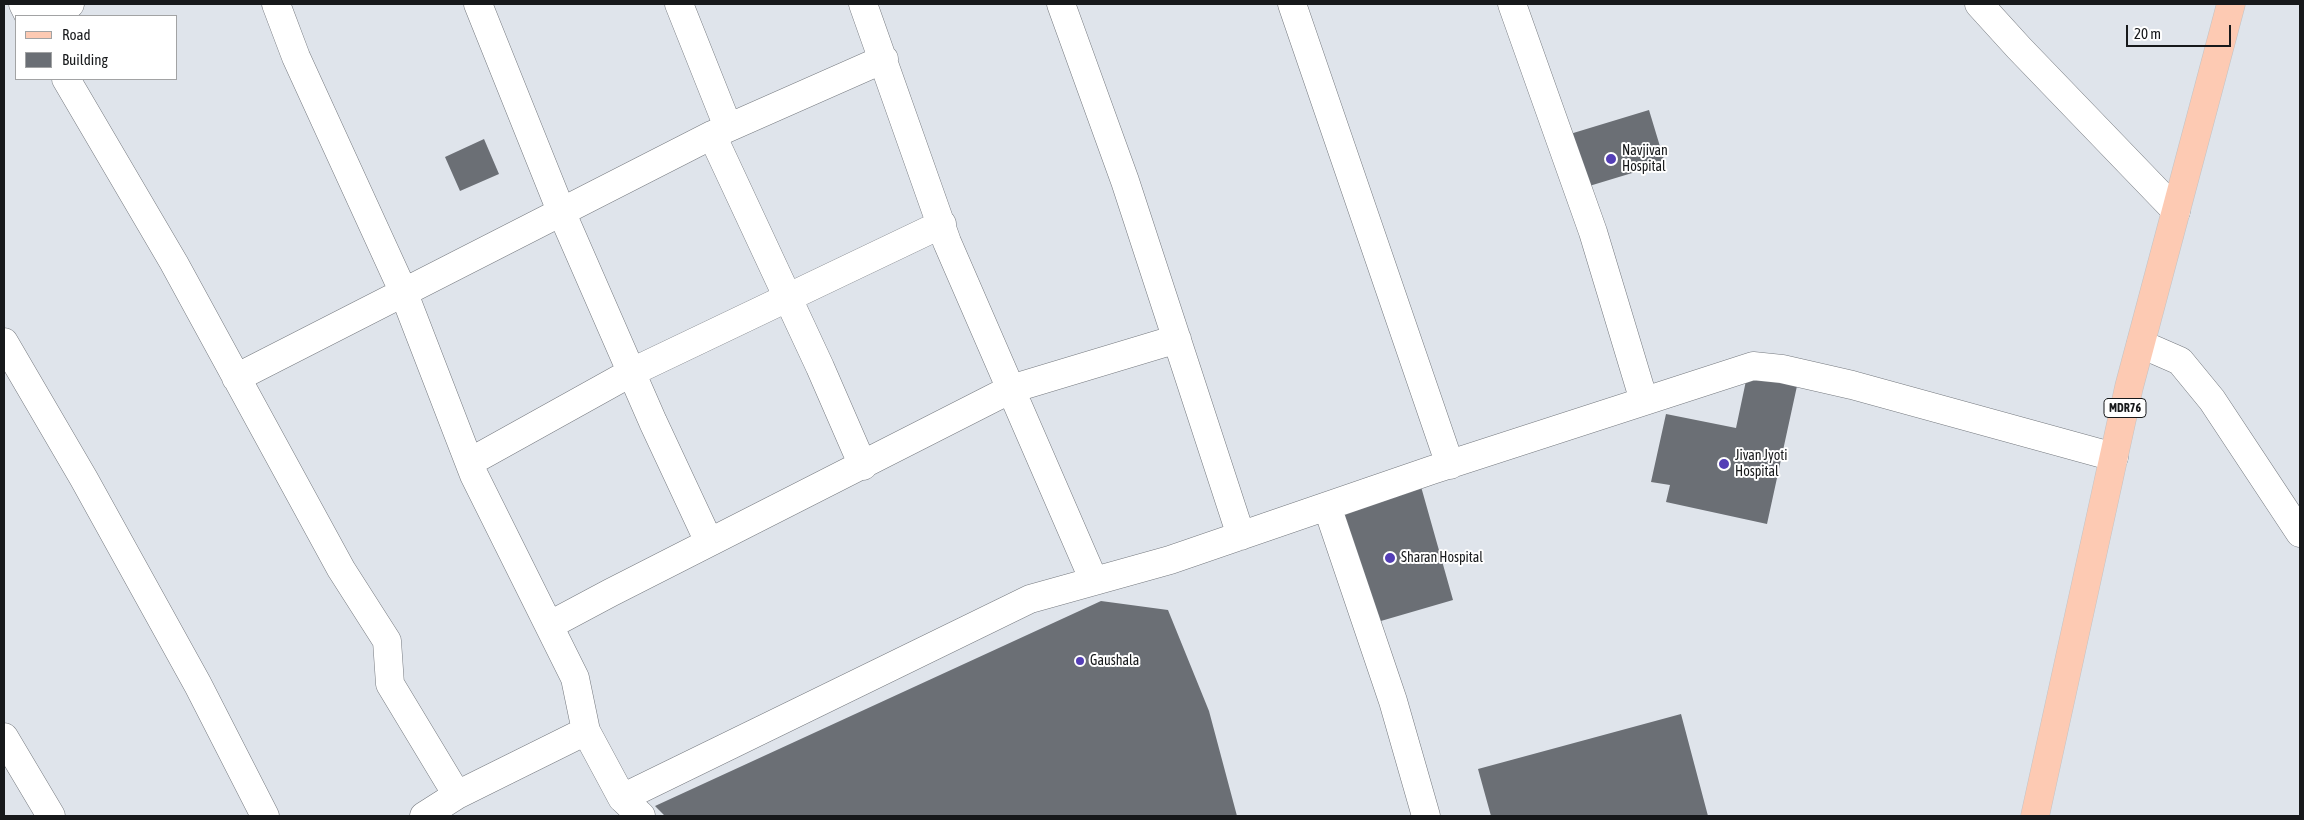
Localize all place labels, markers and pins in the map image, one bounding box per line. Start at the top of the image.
place label: Navjivan Hospital [1622,143,1668,176]
marker: Navjivan Hospital [1604,152,1618,166]
place label: Jivan Jyoti Hospital [1735,448,1787,481]
marker: Jivan Jyoti Hospital [1717,457,1731,471]
place label: Sharan Hospital [1401,550,1483,566]
marker: Sharan Hospital [1383,551,1397,565]
place label: Gaushala [1090,653,1139,669]
marker: Gaushala [1074,655,1086,667]

